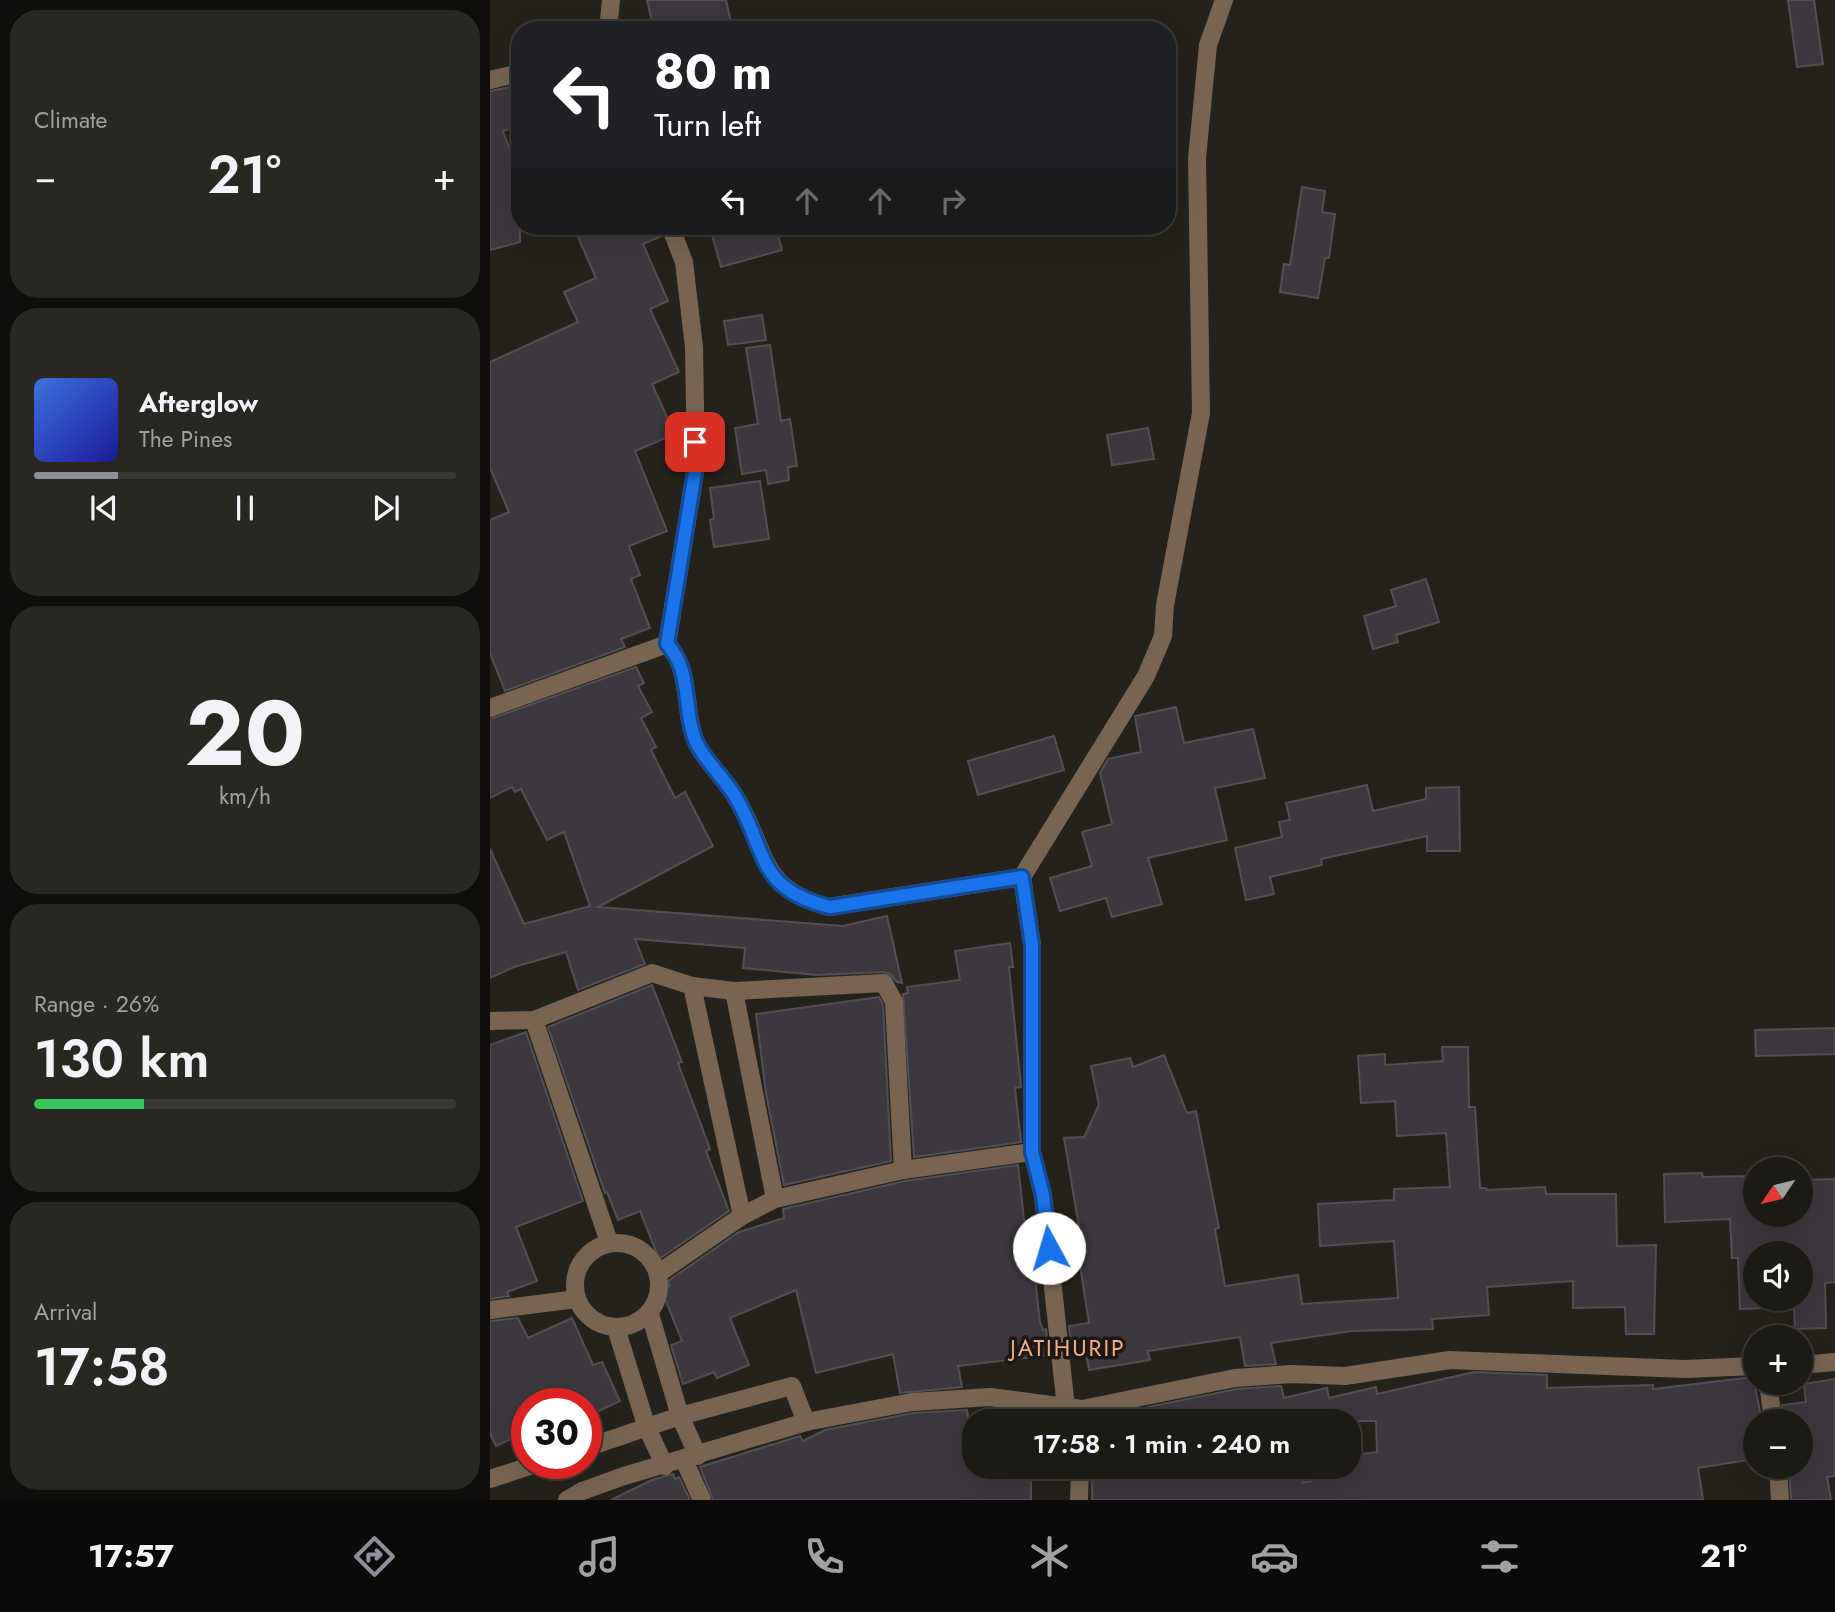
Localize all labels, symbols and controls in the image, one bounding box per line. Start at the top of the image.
text: 80 m [654,37,772,107]
icon: left [539,49,630,140]
text: Turn left [654,102,761,148]
text: Climate [34,103,107,137]
text: 21° [208,137,281,213]
text: − [34,149,56,204]
text: + [433,149,456,204]
icon: left [715,182,753,220]
icon: ahead [788,182,826,220]
icon: ahead [861,182,899,220]
icon: right [934,182,972,220]
text: Afterglow [139,384,258,422]
pin [665,412,725,472]
text: The Pines [139,422,232,456]
icon: arrive [676,423,714,461]
icon: previous [85,489,123,527]
icon: pause [226,489,264,527]
icon: next [367,489,405,527]
text: 20 [185,668,305,799]
text: km/h [219,779,271,813]
text: Range · 26% [34,987,159,1021]
text: 130 km [34,1021,209,1097]
north arrow [1743,1157,1813,1227]
map controls [1743,1157,1813,1479]
position arrow [1012,1211,1086,1285]
button: sound [1743,1241,1813,1311]
text: Arrival [34,1295,97,1329]
button: + [1743,1325,1813,1395]
text: 17:58 [34,1329,170,1405]
district label: JATIHURIP [1007,1331,1126,1365]
speed limit sign: 30 [511,1388,602,1479]
button: − [1743,1409,1813,1479]
text: 17:58 · 1 min · 240 m [1033,1425,1290,1463]
icon: directions [350,1532,399,1581]
icon: music [575,1532,624,1581]
icon: phone [800,1532,849,1581]
icon: climate [1025,1532,1074,1581]
icon: car [1250,1532,1299,1581]
icon: filters [1475,1532,1524,1581]
text: 17:57 [88,1533,174,1579]
text: 21° [1700,1533,1747,1579]

